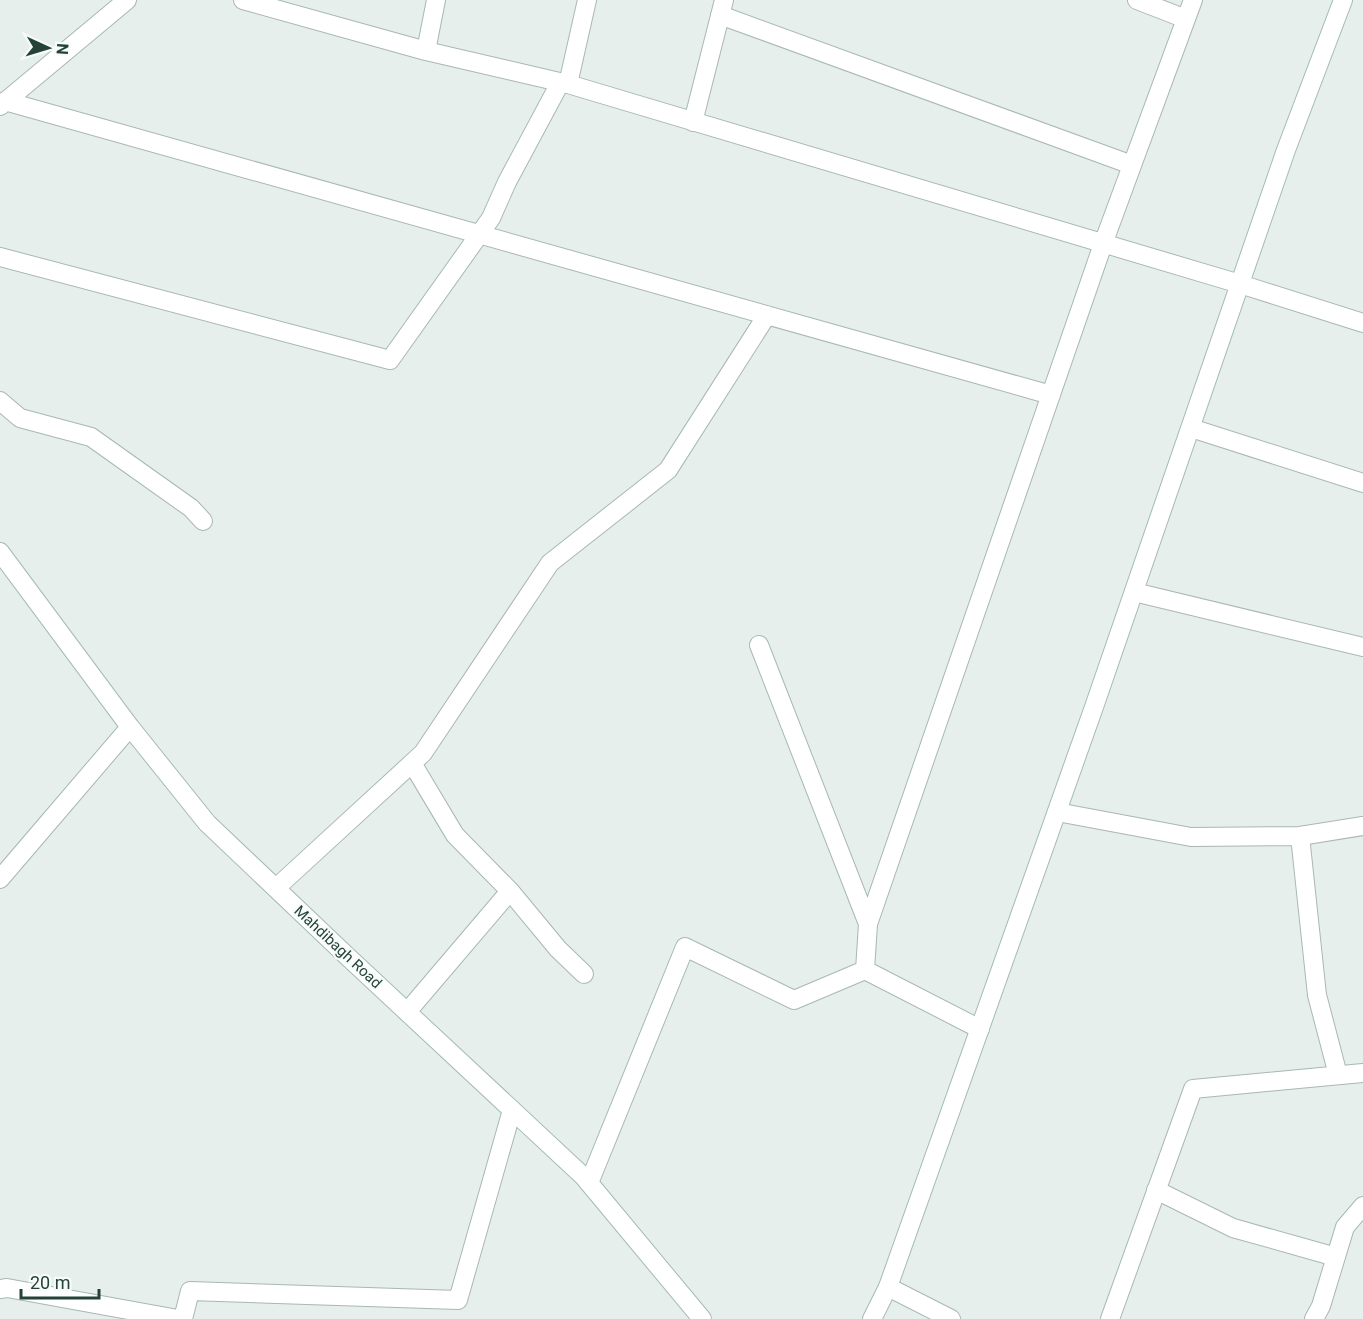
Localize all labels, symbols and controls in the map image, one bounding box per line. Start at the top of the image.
north arrow [18,18,78,78]
text: N [53,43,72,55]
street label: Mahdibagh Road [291,902,385,992]
scale bar [21,1262,99,1300]
text: 20 m [30,1272,70,1293]

